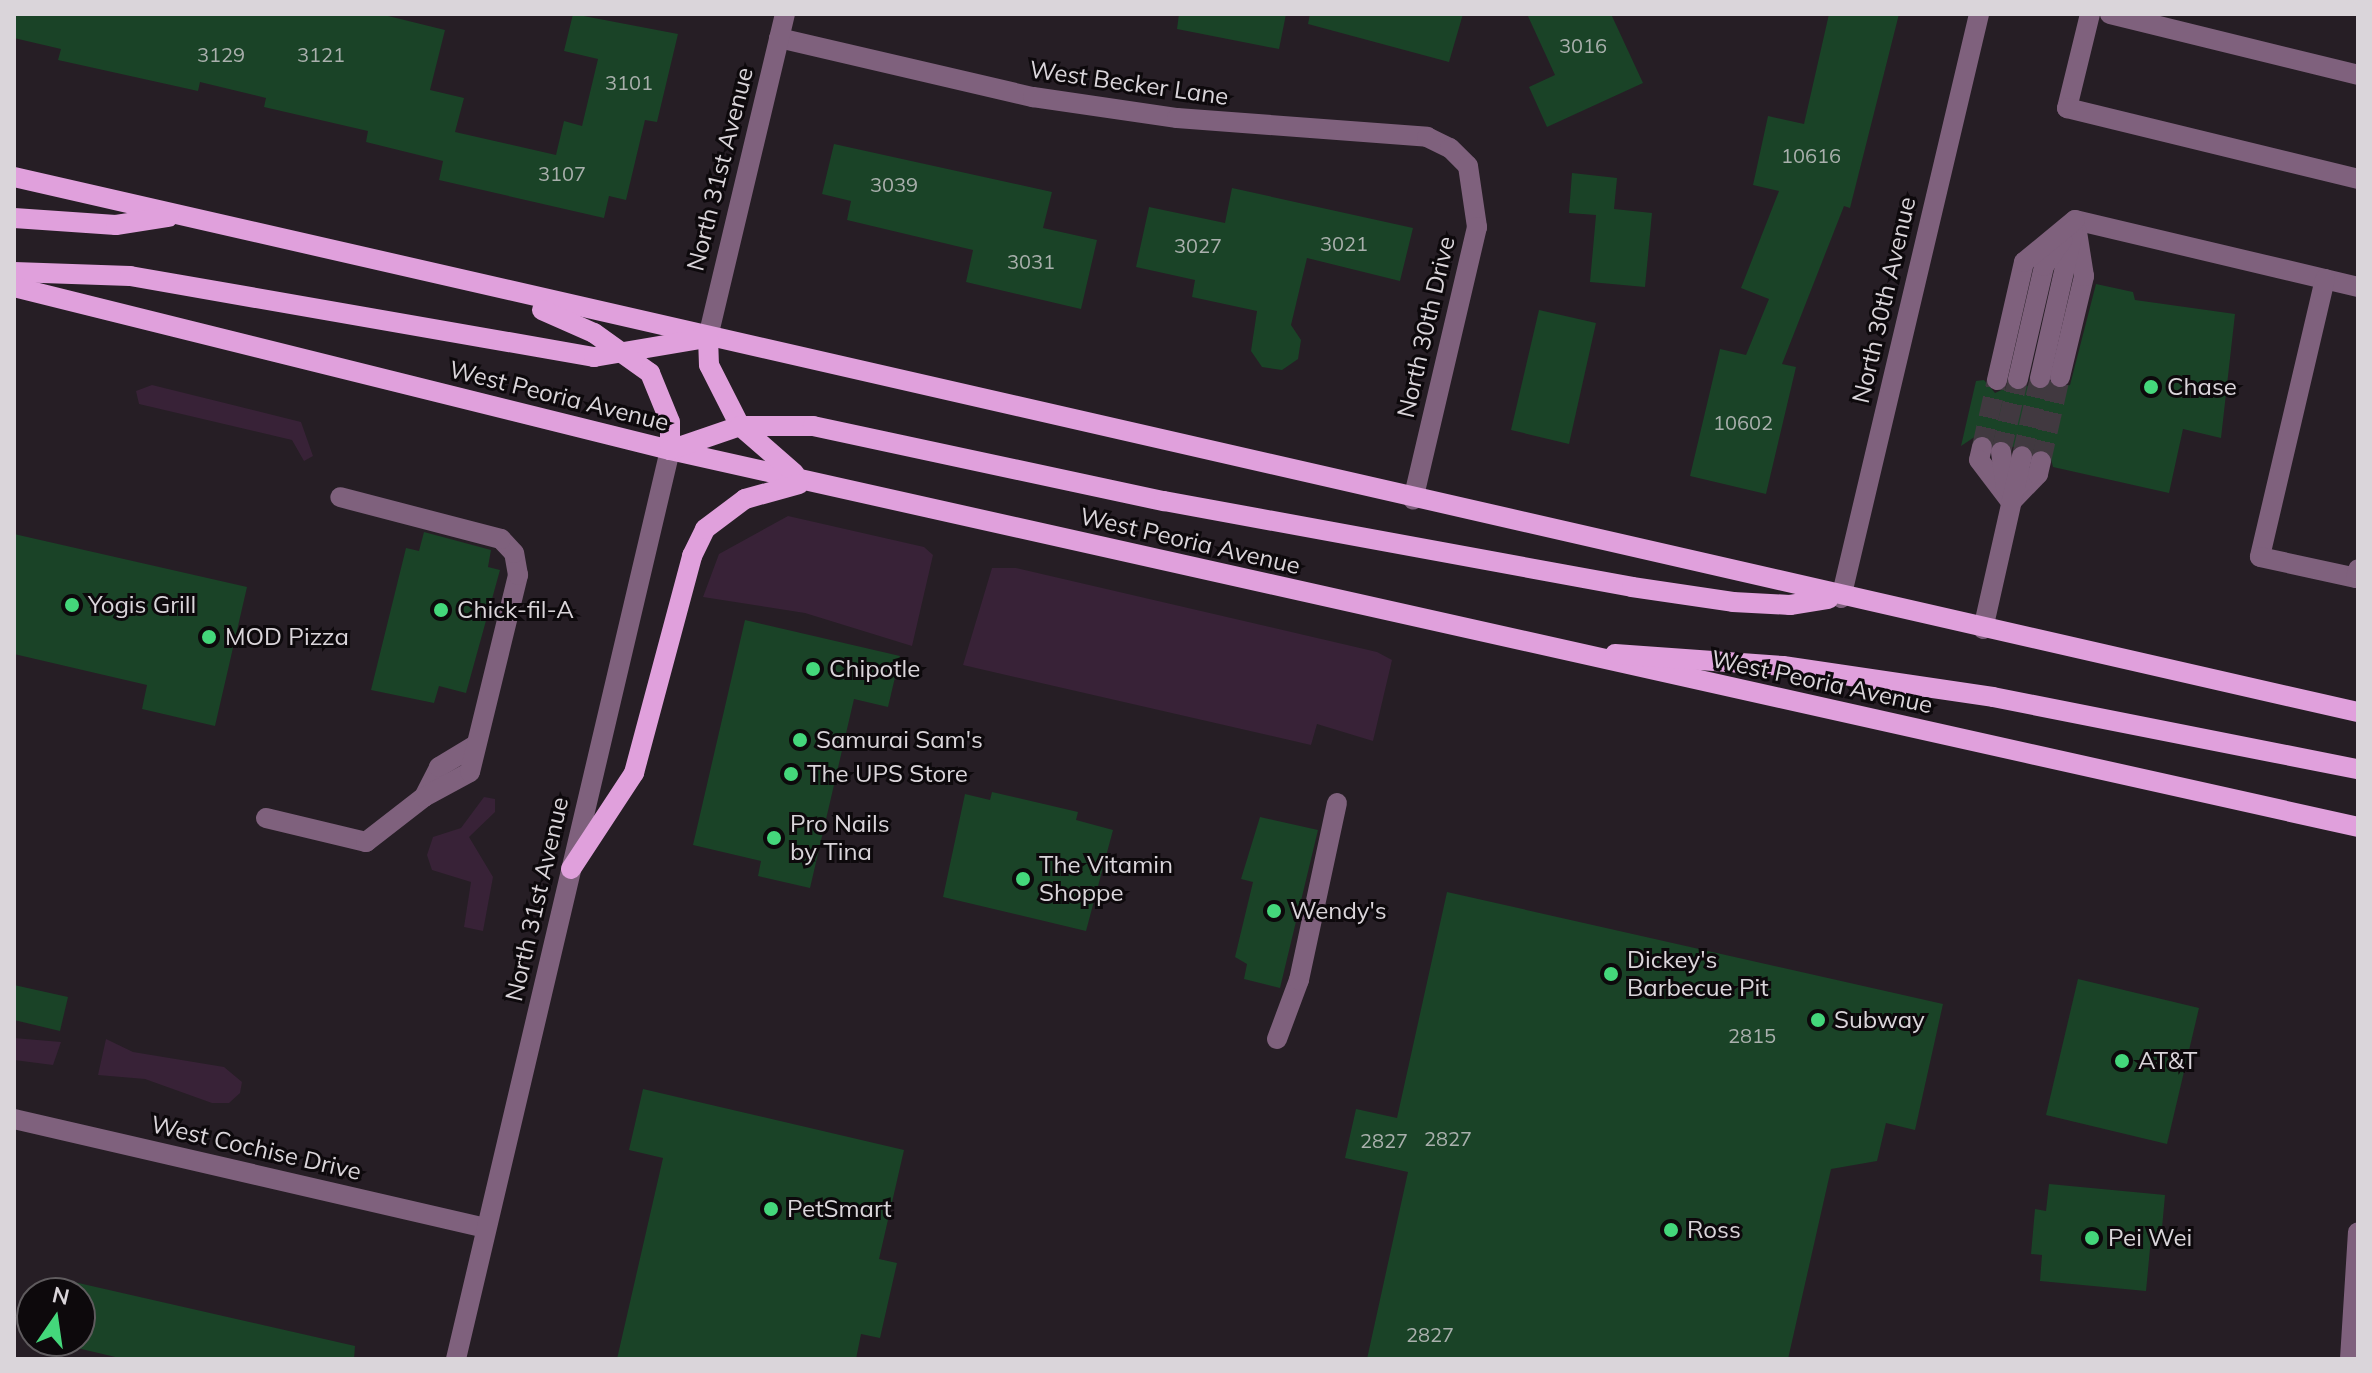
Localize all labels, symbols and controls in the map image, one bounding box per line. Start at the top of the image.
house number: 3016 [1559,33,1607,57]
house number: 3129 [197,42,245,66]
house number: 3121 [297,42,345,66]
street label: West Becker Lane [1028,55,1230,111]
street label: North 31st Avenue [681,64,759,274]
house number: 3101 [605,70,653,94]
house number: 10616 [1781,143,1841,167]
house number: 3107 [538,161,586,185]
house number: 3039 [870,172,918,196]
street label: North 30th Avenue [1846,194,1922,406]
house number: 3021 [1320,231,1368,255]
house number: 3027 [1174,233,1222,257]
street label: North 30th Drive [1391,234,1461,420]
house number: 3031 [1007,249,1055,273]
street label: West Peoria Avenue [446,355,672,437]
place label: Chase [2167,373,2237,401]
marker: Chase [2142,378,2160,396]
house number: 10602 [1713,410,1773,434]
street label: West Peoria Avenue [1077,502,1303,580]
place label: Yogis Grill [88,591,196,619]
marker: Yogis Grill [63,596,81,614]
place label: Chick-fil-A [457,596,574,624]
marker: Chick-fil-A [432,601,450,619]
place label: MOD Pizza [225,623,349,651]
marker: MOD Pizza [200,628,218,646]
street label: West Peoria Avenue [1709,644,1935,720]
place label: Chipotle [829,655,920,683]
marker: Chipotle [804,660,822,678]
place label: Samurai Sam's [816,726,983,754]
marker: Samurai Sam's [791,731,809,749]
place label: The UPS Store [807,760,968,788]
marker: The UPS Store [782,765,800,783]
street label: North 31st Avenue [500,794,574,1004]
place label: Pro Nails by Tina [790,810,890,866]
marker: Pro Nails by Tina [765,829,783,847]
place label: The Vitamin Shoppe [1039,851,1173,907]
marker: The Vitamin Shoppe [1014,870,1032,888]
place label: Wendy's [1290,897,1387,925]
marker: Wendy's [1265,902,1283,920]
place label: Dickey's Barbecue Pit [1627,946,1769,1002]
marker: Dickey's Barbecue Pit [1602,965,1620,983]
place label: Subway [1834,1006,1925,1034]
marker: Subway [1809,1011,1827,1029]
house number: 2815 [1728,1023,1776,1047]
place label: AT&T [2138,1047,2198,1075]
marker: AT&T [2113,1052,2131,1070]
street label: West Cochise Drive [148,1110,364,1186]
house number: 2827 [1424,1126,1472,1150]
house number: 2827 [1360,1128,1408,1152]
place label: PetSmart [787,1195,892,1223]
marker: PetSmart [762,1200,780,1218]
place label: Ross [1687,1216,1741,1244]
marker: Ross [1662,1221,1680,1239]
place label: Pei Wei [2108,1224,2192,1252]
marker: Pei Wei [2083,1229,2101,1247]
north arrow [16,1277,96,1357]
text: N [50,1280,72,1311]
house number: 2827 [1406,1322,1454,1346]

